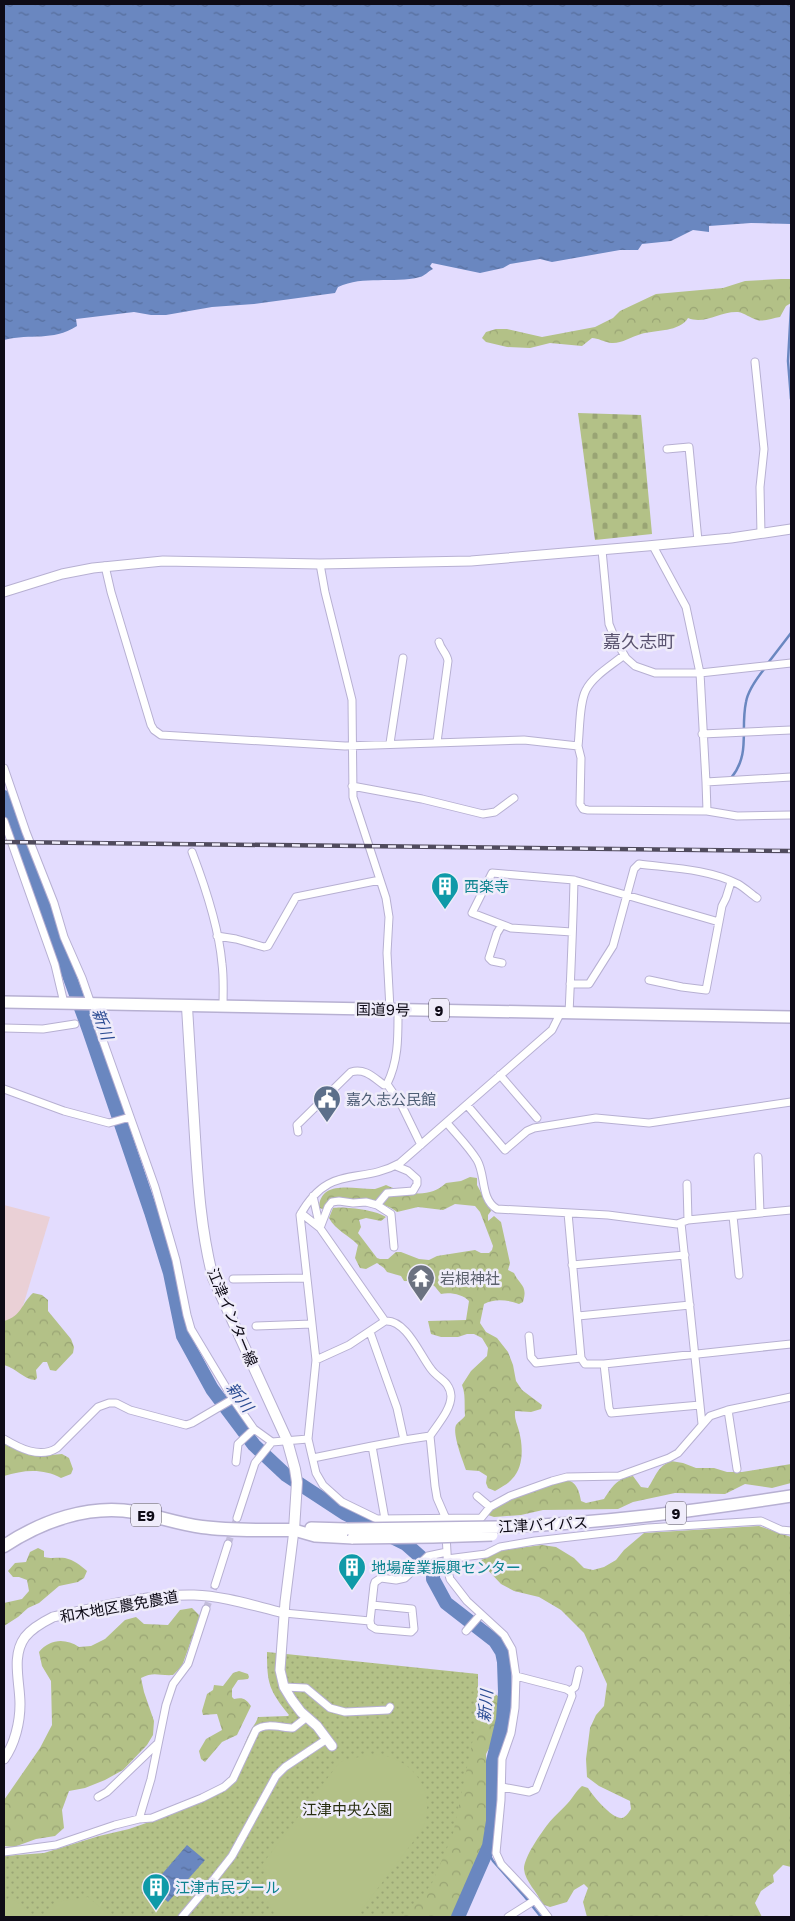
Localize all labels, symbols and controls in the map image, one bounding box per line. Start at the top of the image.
district label: 嘉久志町 [603,630,675,652]
building icon: 西楽寺 [430,871,460,910]
place label: 西楽寺 [464,877,509,895]
road number: 9 [429,998,449,1022]
street label: 国道9号 [356,1000,410,1018]
water label: 新川 [88,1006,119,1044]
public building icon: 嘉久志公民館 [312,1084,342,1123]
place label: 嘉久志公民館 [346,1090,436,1108]
temple icon: 岩根神社 [406,1263,436,1302]
street label: 江津インター線 [204,1265,262,1369]
place label: 岩根神社 [440,1269,500,1287]
water label: 新川 [222,1378,259,1417]
road number: 9 [666,1502,686,1525]
road number: E9 [131,1504,161,1526]
street label: 江津バイパス [498,1513,588,1535]
building icon: 地場産業振興センター [337,1552,367,1591]
place label: 地場産業振興センター [371,1558,521,1576]
street label: 和木地区農免農道 [58,1587,180,1625]
water label: 新川 [474,1687,497,1723]
park label: 江津中央公園 [302,1800,392,1818]
building icon: 江津市民プール [141,1872,171,1911]
place label: 江津市民プール [175,1878,280,1896]

